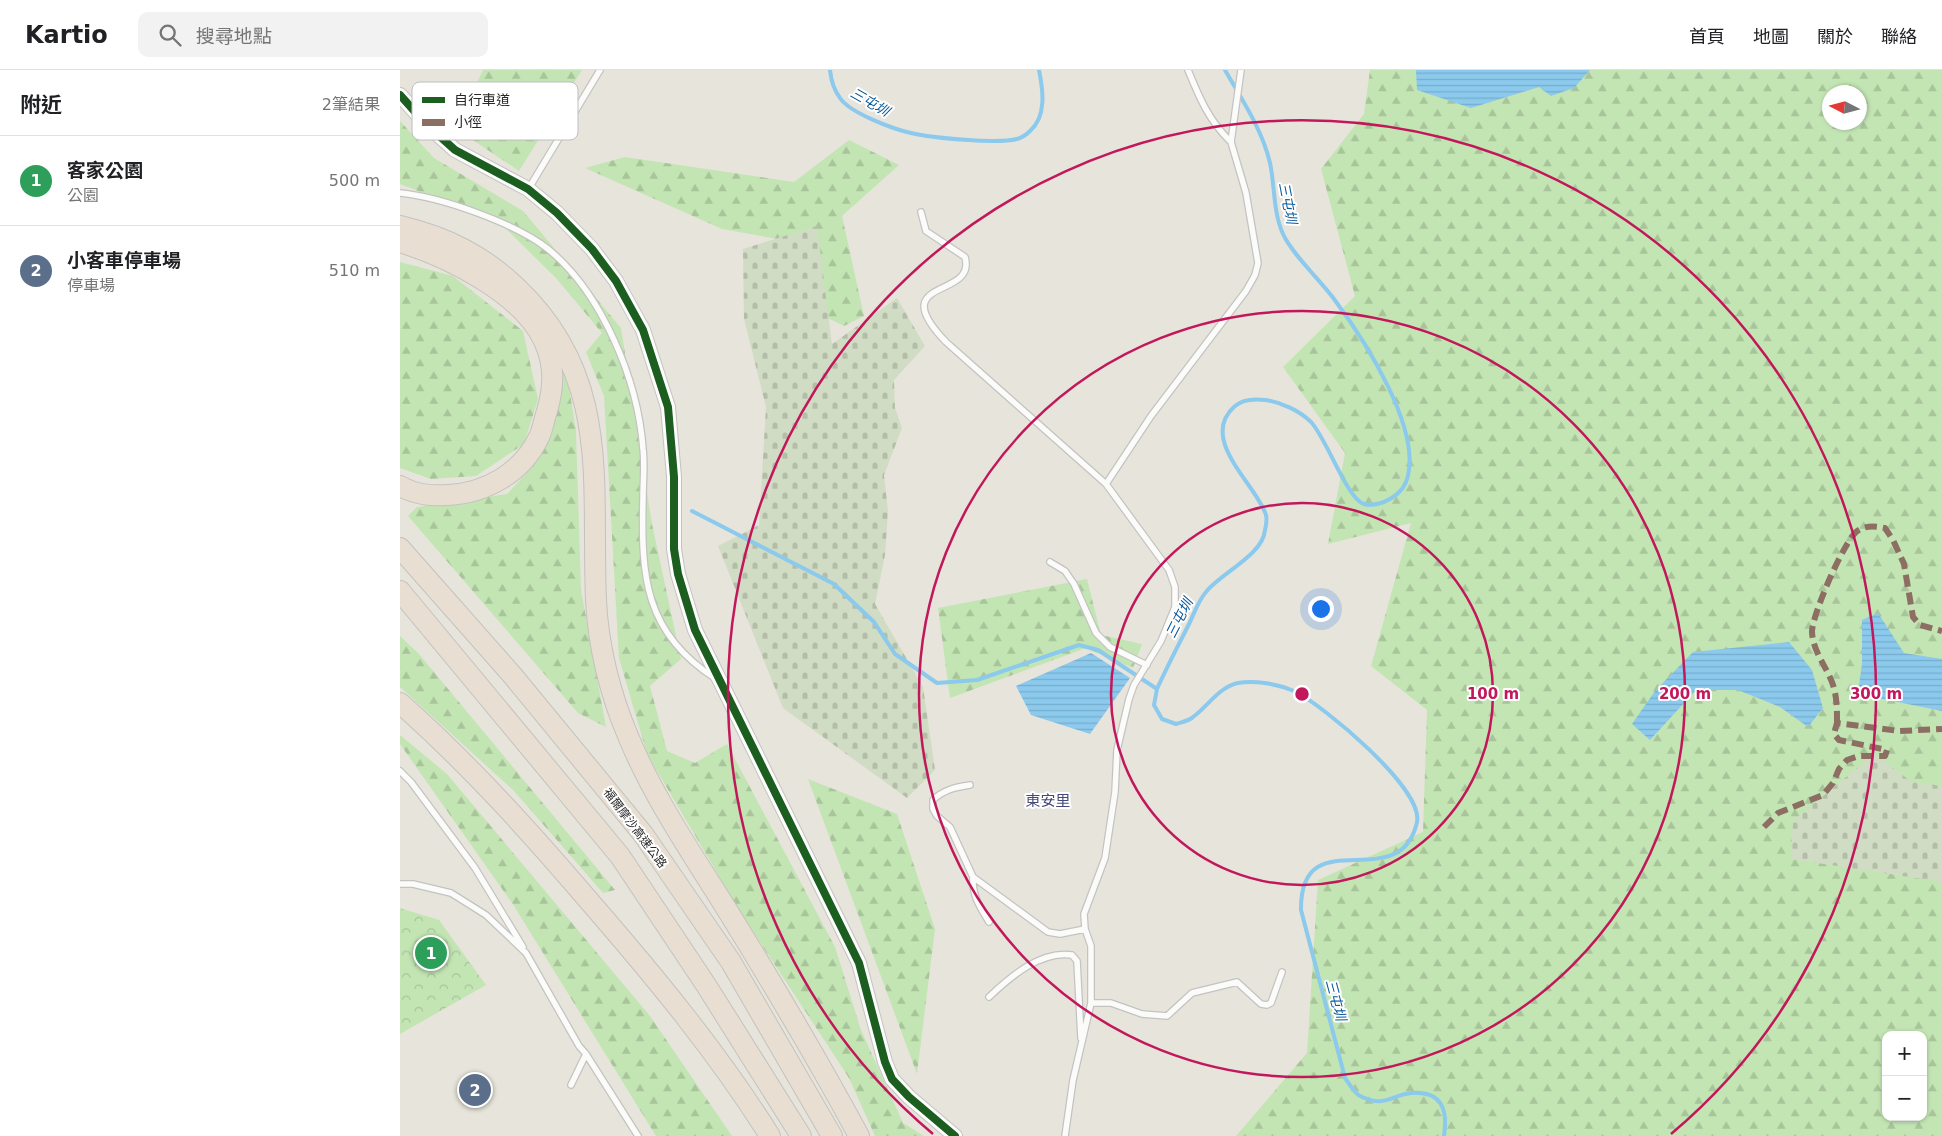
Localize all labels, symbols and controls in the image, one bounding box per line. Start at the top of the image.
search box [138,12,488,57]
text: Kartio [25,21,108,49]
icon: search [156,21,184,49]
text: 搜尋地點 [196,25,272,47]
text: 首頁 [1689,26,1725,47]
text: 地圖 [1753,26,1789,47]
text: 關於 [1817,26,1853,47]
text: 聯絡 [1881,26,1917,47]
legend [412,82,578,140]
water label: 三屯圳 [848,85,894,120]
north arrow [1822,85,1867,130]
text: 自行車道 [454,92,510,108]
text: 附近 [20,93,62,117]
text: 2筆結果 [322,95,380,114]
text: 小徑 [454,114,482,130]
text: 客家公園 [67,159,143,181]
text: 1 [30,171,42,190]
text: 500 m [329,171,380,190]
water label: 三屯圳 [1276,181,1300,227]
text: 公園 [67,186,99,205]
text: 小客車停車場 [67,249,181,271]
text: 2 [30,261,42,280]
text: 510 m [329,261,380,280]
text: 停車場 [67,276,115,295]
water label: 三屯圳 [1162,594,1197,640]
your location [1308,596,1334,622]
centre of rings [1293,685,1311,703]
text: 100 m [1467,685,1519,703]
text: 200 m [1659,685,1711,703]
text: 300 m [1850,685,1902,703]
street label: 福爾摩沙高速公路 [601,785,669,871]
district label: 東安里 [1025,792,1071,810]
pin: 1 [415,934,447,972]
water label: 三屯圳 [1323,978,1350,1024]
map controls [1882,1031,1927,1121]
button: + [1882,1031,1927,1076]
pin: 2 [459,1071,491,1109]
button: − [1882,1076,1927,1121]

